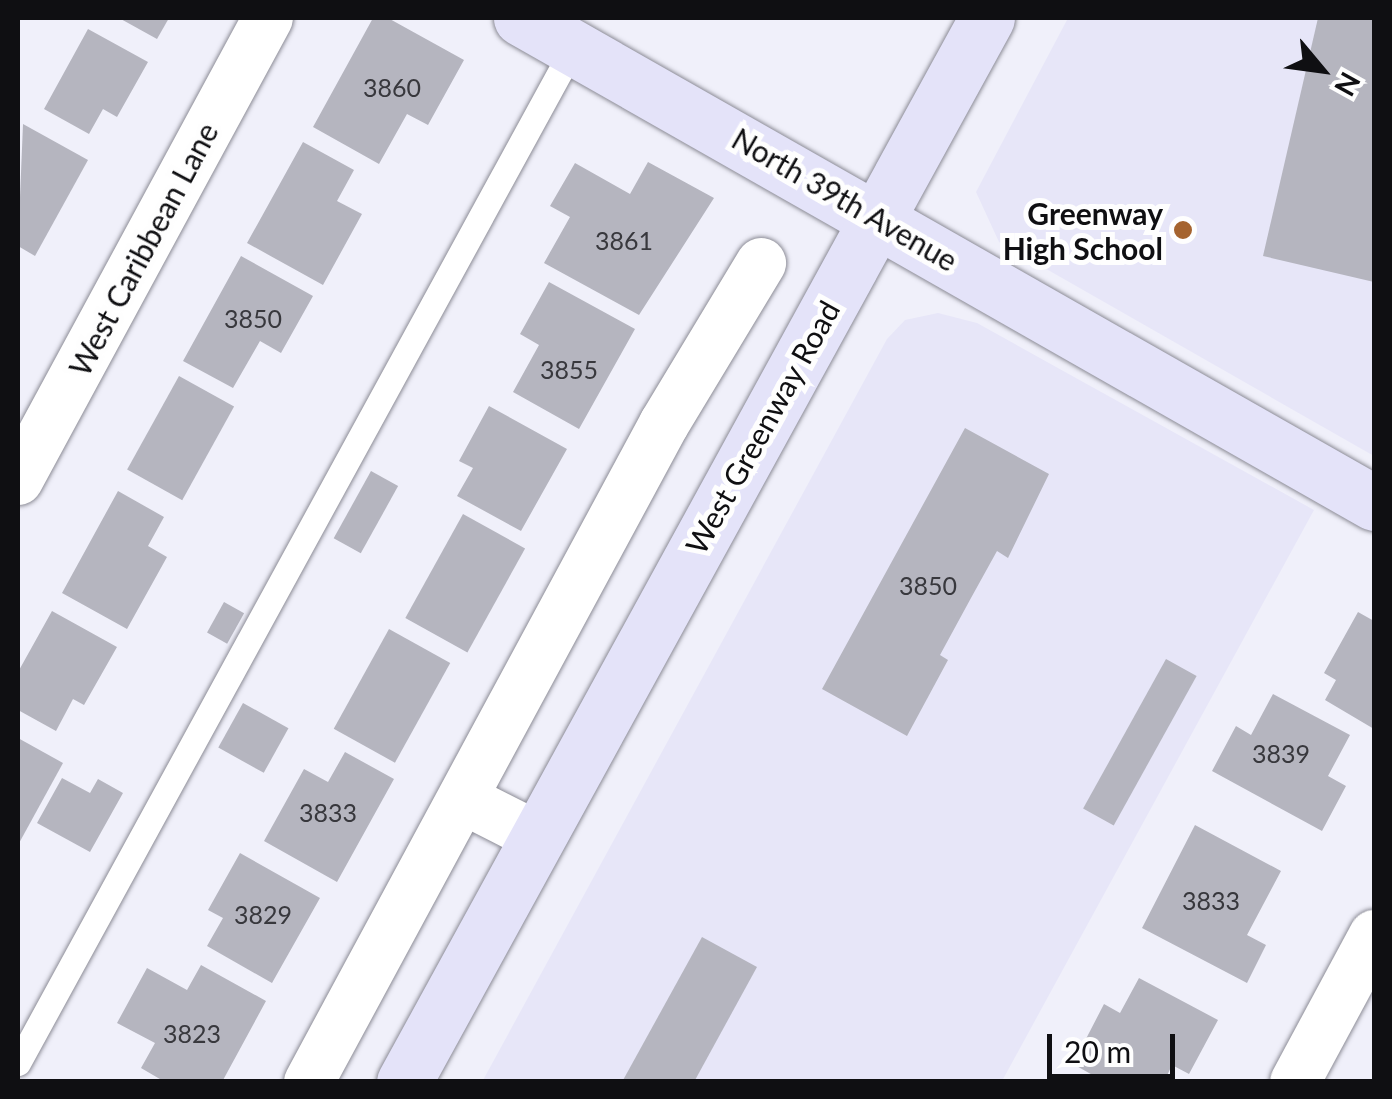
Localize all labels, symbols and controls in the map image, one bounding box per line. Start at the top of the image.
north arrow [1272,20,1372,120]
text: N [1328,67,1368,102]
house number: 3860 [363,72,421,102]
street label: West Caribbean Lane [61,116,225,382]
street label: North 39th Avenue [726,120,964,278]
place label: Greenway High School [1003,195,1163,266]
marker: Greenway High School [1172,219,1194,241]
house number: 3861 [595,225,653,255]
street label: West Greenway Road [677,294,847,560]
house number: 3850 [224,303,282,333]
house number: 3855 [540,354,598,384]
house number: 3850 [899,570,957,600]
house number: 3839 [1252,738,1310,768]
house number: 3833 [299,797,357,827]
house number: 3833 [1182,885,1240,915]
house number: 3829 [234,899,292,929]
scale bar [1052,1014,1180,1076]
house number: 3823 [163,1018,221,1048]
text: 20 m [1064,1033,1131,1069]

